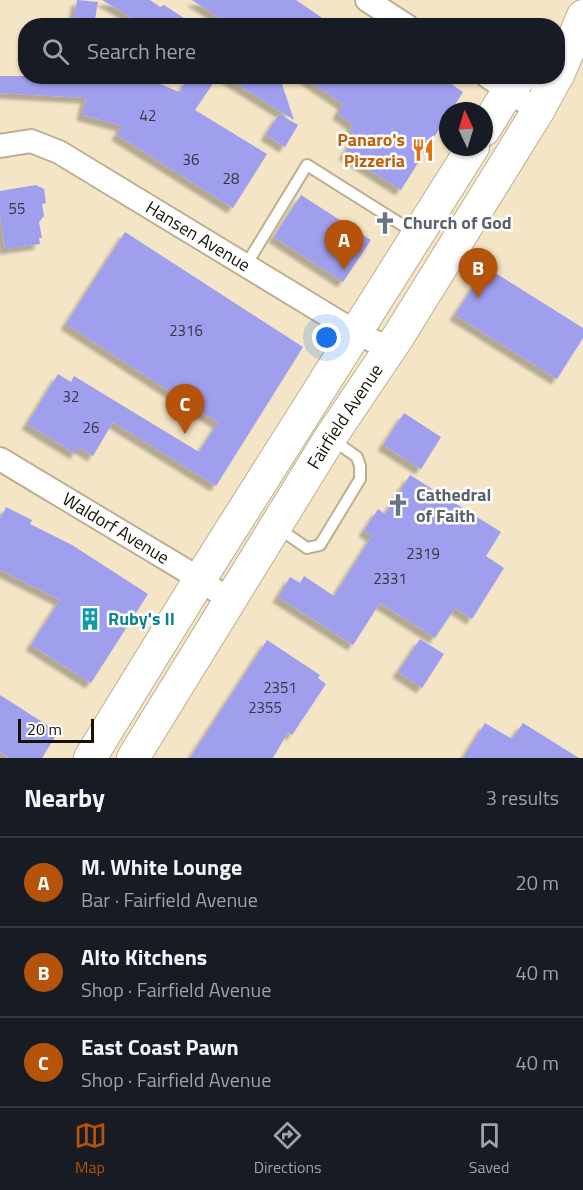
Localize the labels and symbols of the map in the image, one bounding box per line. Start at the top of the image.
north arrow [439,102,493,156]
house number: 42 [140,104,156,127]
place label: Panaro's Pizzeria [337,126,405,174]
restaurant icon: Panaro's Pizzeria [410,137,436,163]
house number: 36 [183,148,199,171]
house number: 28 [223,167,239,190]
street label: Hansen Avenue [141,194,256,278]
house number: 55 [9,197,25,220]
place label: Church of God [403,209,512,236]
church icon: Church of God [372,210,398,236]
pin: A [324,220,364,270]
pin: B [458,248,498,298]
house number: 2316 [169,319,203,342]
your location [312,323,341,352]
street label: Fairfield Avenue [300,358,389,474]
pin: C [166,384,204,434]
house number: 32 [63,385,79,408]
house number: 26 [83,416,99,439]
place label: Cathedral of Faith [416,481,491,529]
street label: Waldorf Avenue [57,485,175,571]
church icon: Cathedral of Faith [385,492,411,518]
house number: 2319 [406,542,440,565]
house number: 2331 [373,567,407,590]
place label: Ruby's II [108,605,175,632]
building icon: Ruby's II [77,606,103,632]
house number: 2351 [263,676,297,699]
house number: 2355 [248,696,282,719]
scale bar [18,716,94,744]

